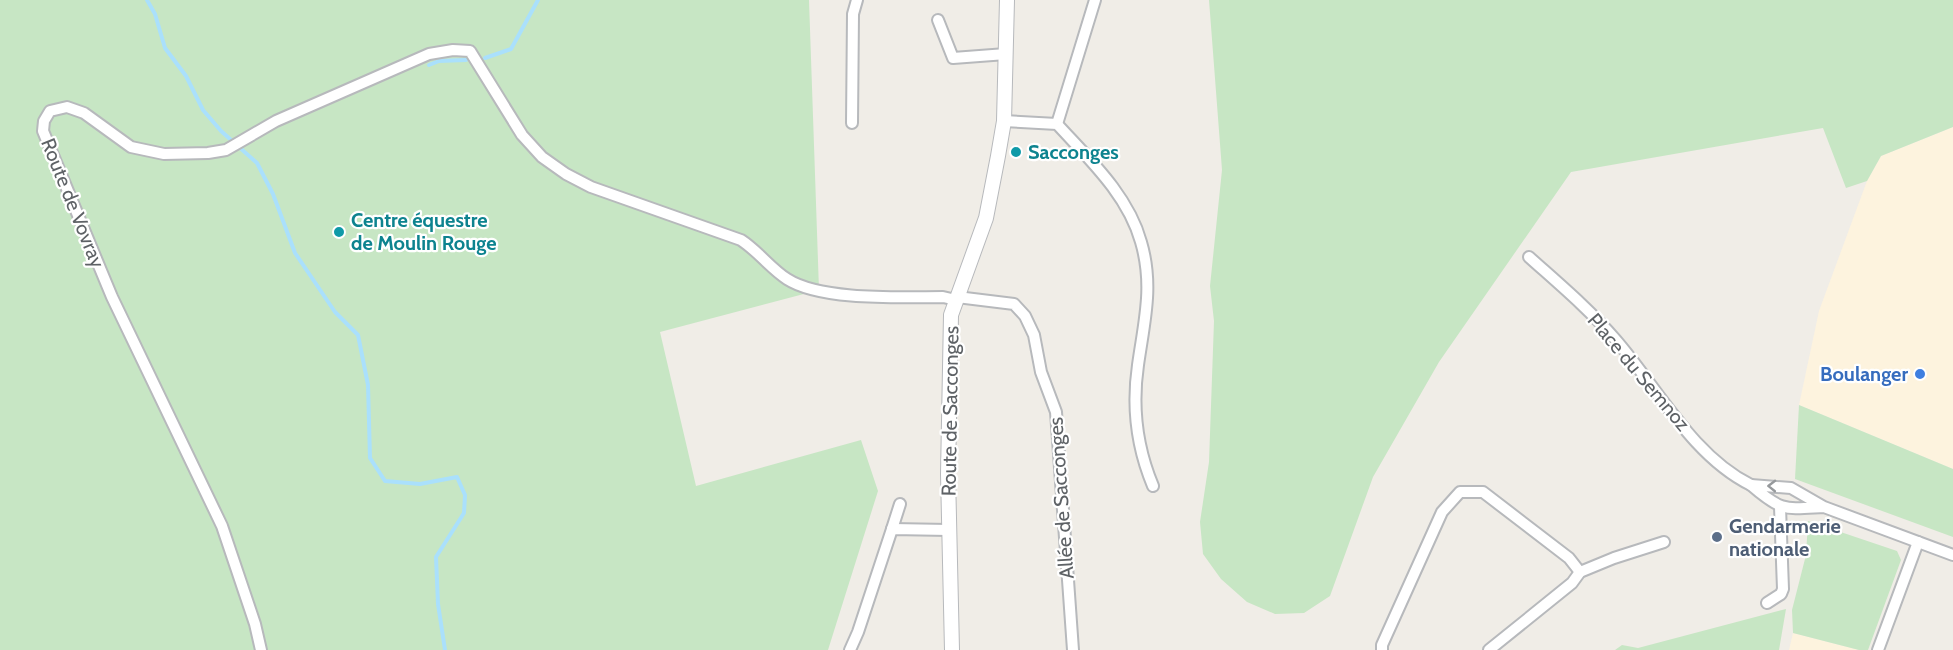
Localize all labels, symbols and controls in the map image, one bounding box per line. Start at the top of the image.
street label: Route de Vovray [36,135,110,271]
place label: Sacconges [1028,140,1119,164]
marker: Sacconges [1009,145,1023,159]
place label: Centre équestre de Moulin Rouge [351,208,496,255]
marker: Centre équestre de Moulin Rouge [332,225,346,239]
street label: Place du Semnoz [1583,308,1695,436]
street label: Route de Sacconges [937,326,963,496]
place label: Boulanger [1820,362,1908,386]
marker: Boulanger [1913,367,1927,381]
street label: Allée de Sacconges [1043,416,1079,580]
one-way arrow [1767,479,1776,492]
place label: Gendarmerie nationale [1729,514,1841,561]
marker: Gendarmerie nationale [1710,530,1724,544]

